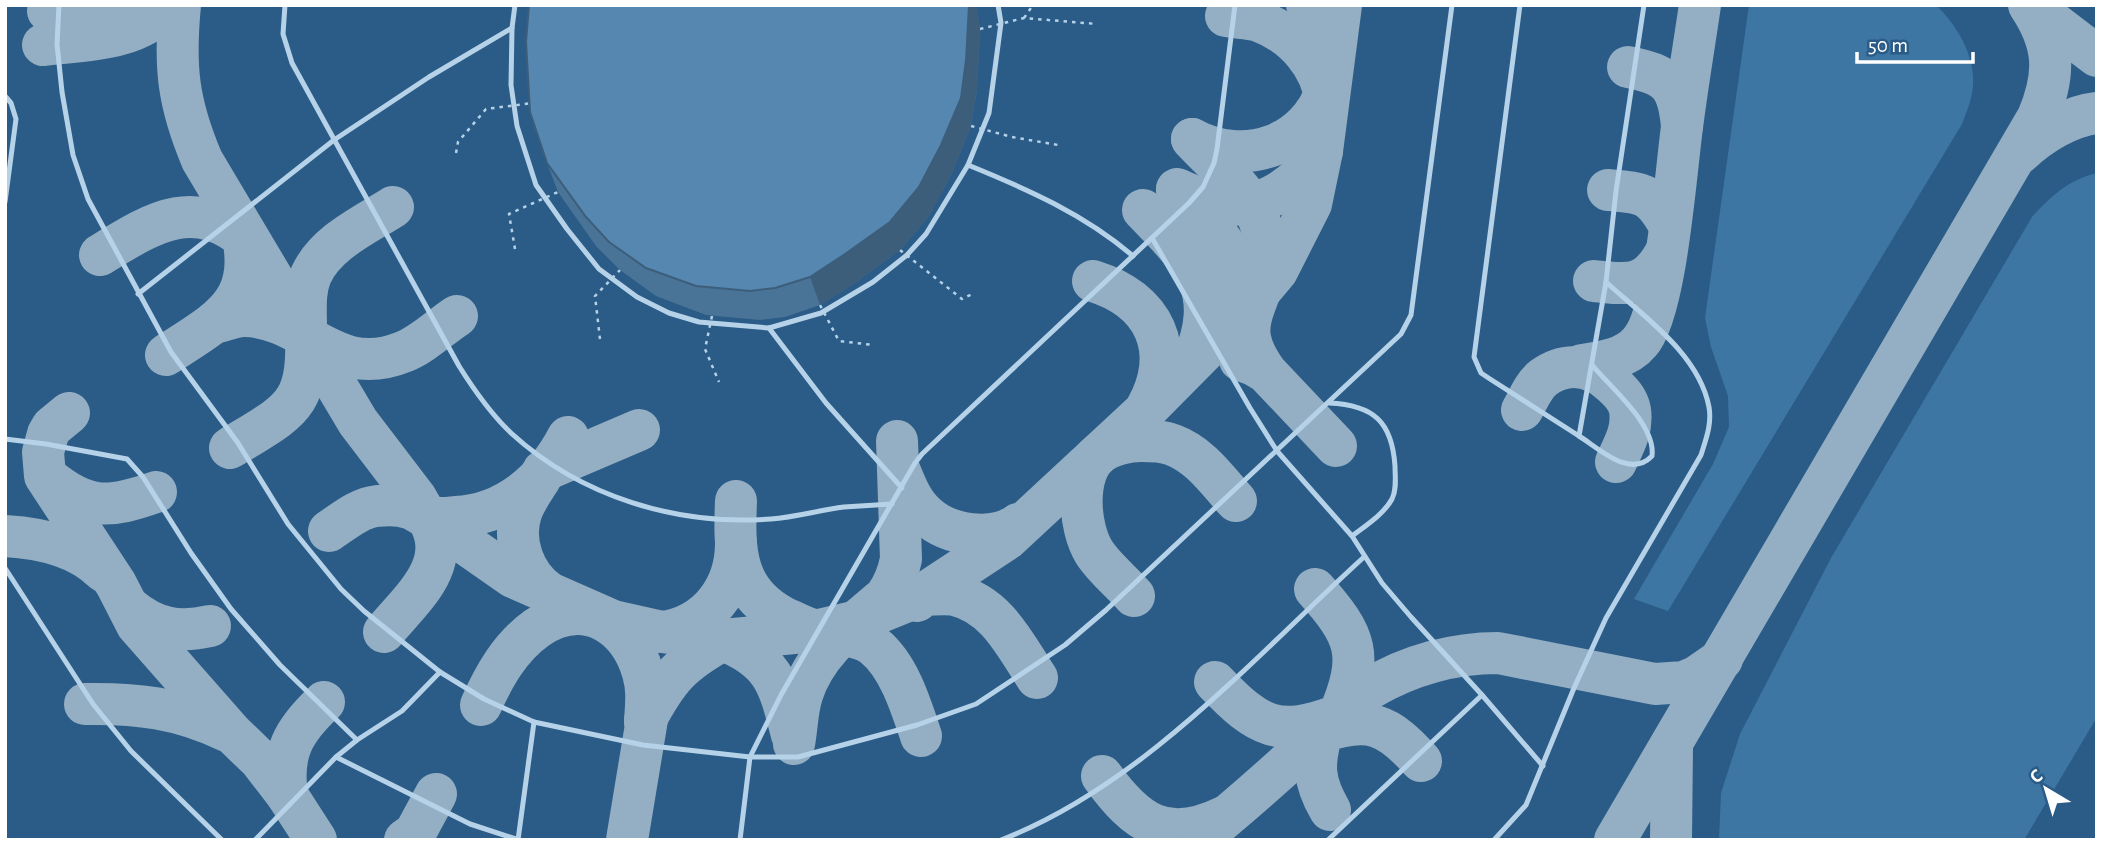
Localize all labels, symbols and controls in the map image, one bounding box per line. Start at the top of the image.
scale bar [1857,21,1972,65]
text: 50 m [1868,35,1908,56]
north arrow [2011,754,2081,824]
text: С [2026,766,2046,788]

